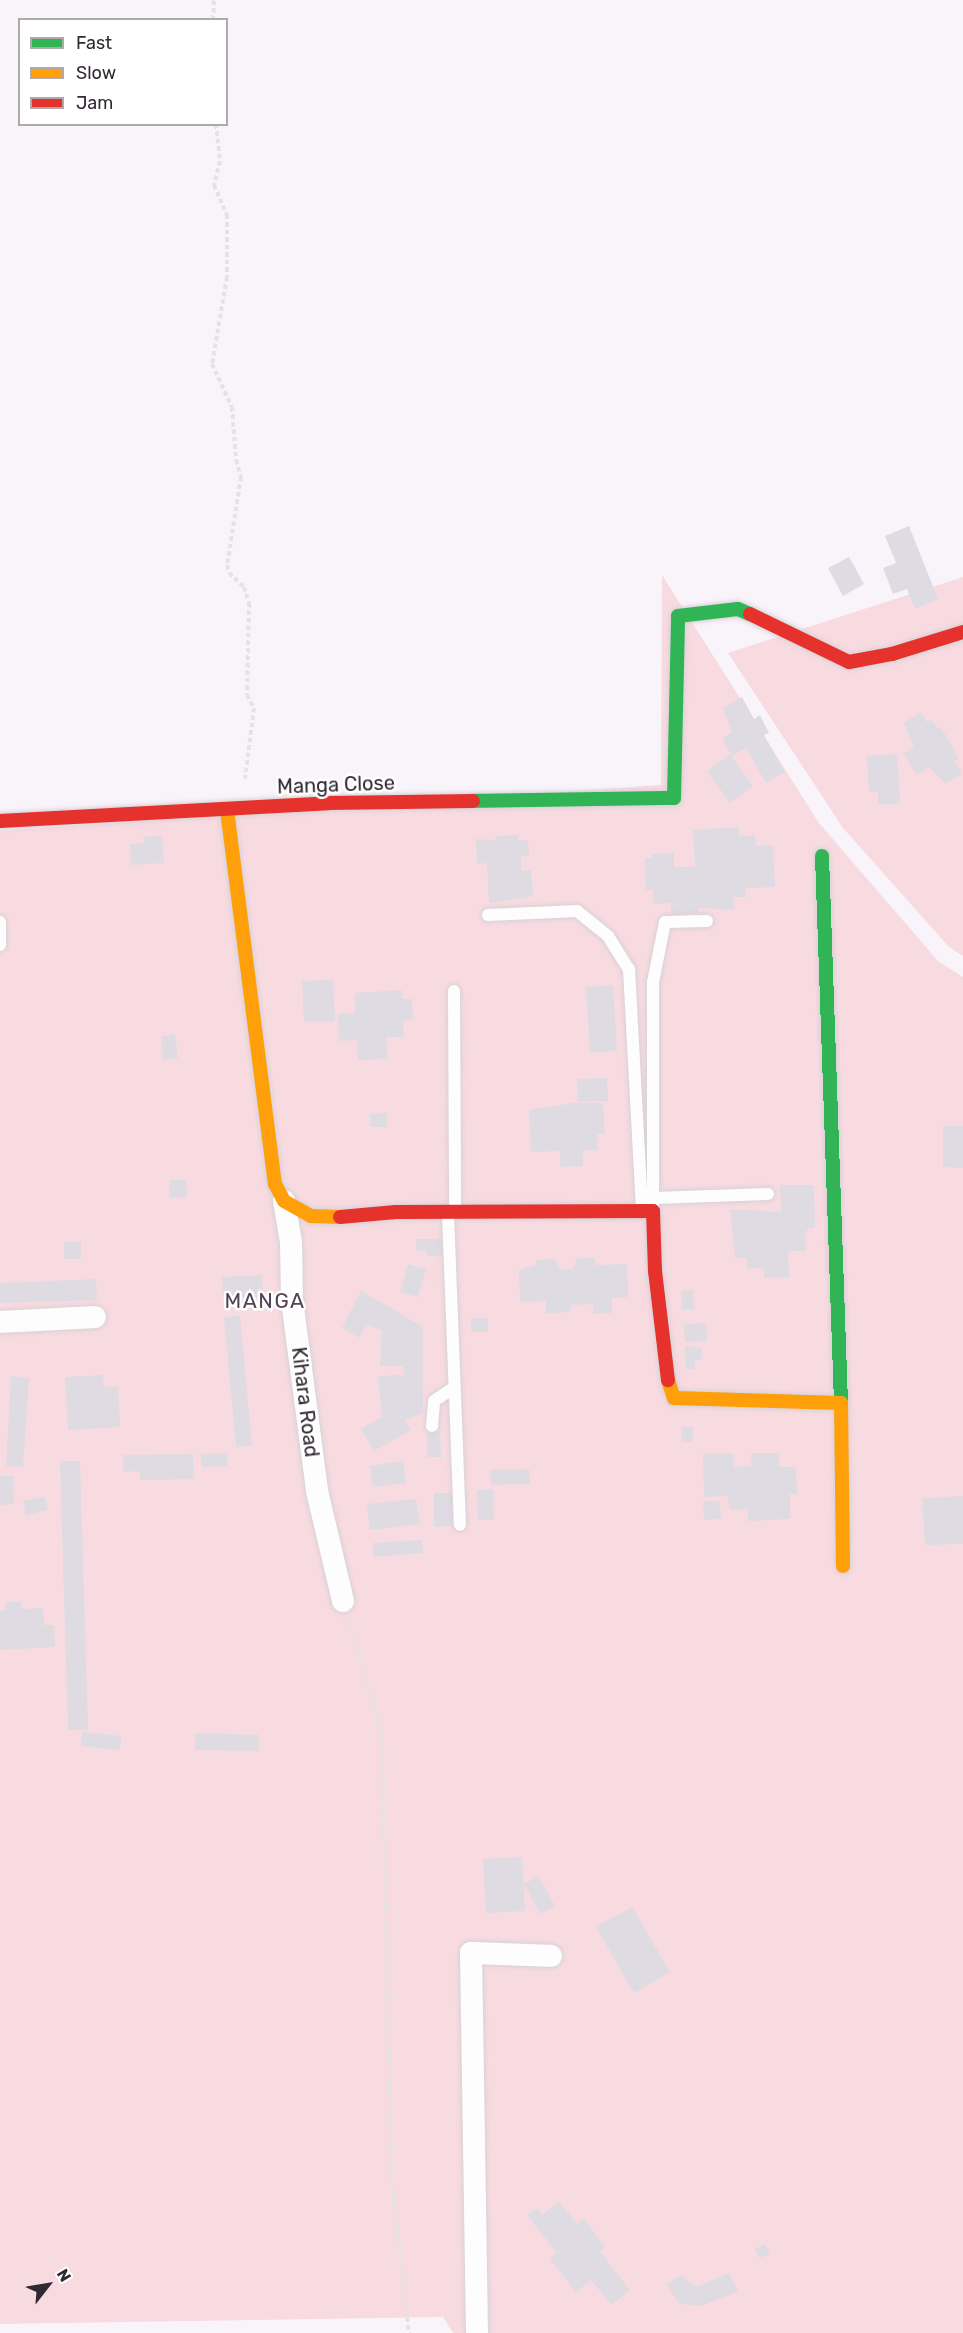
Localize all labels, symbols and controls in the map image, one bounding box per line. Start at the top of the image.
legend [18,18,228,126]
text: Fast [76,32,112,54]
text: Slow [76,62,116,84]
text: Jam [76,92,113,114]
street label: Manga Close [277,771,395,799]
district label: MANGA [225,1288,305,1314]
street label: Kihara Road [286,1346,324,1458]
north arrow [18,2255,78,2315]
text: N [53,2266,75,2285]

